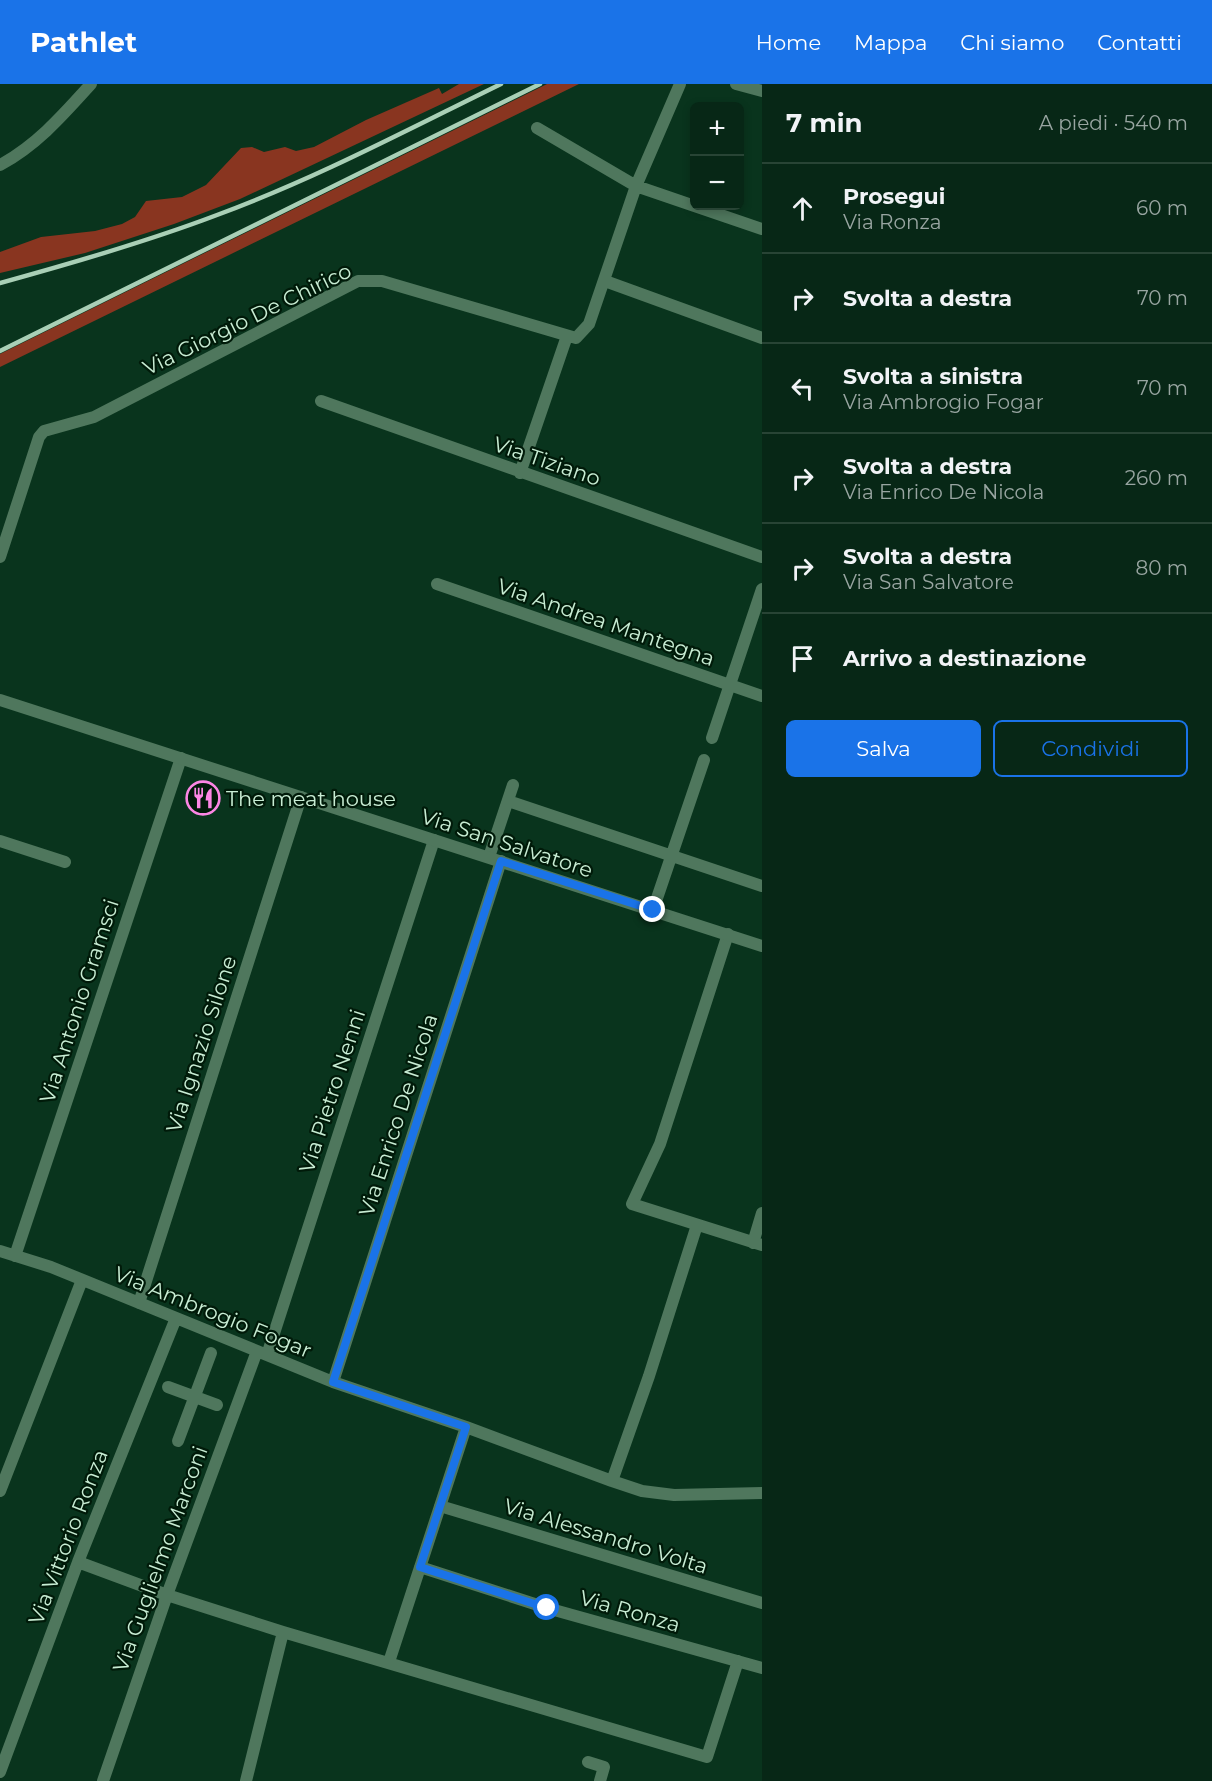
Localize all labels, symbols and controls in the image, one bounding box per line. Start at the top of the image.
text: Pathlet [30,25,137,59]
text: Home [756,30,821,55]
text: Mappa [854,30,927,55]
text: Chi siamo [960,30,1064,55]
text: Contatti [1097,30,1182,55]
map controls [690,102,744,210]
button: + [690,102,744,156]
text: 7 min [786,107,863,139]
text: A piedi · 540 m [1039,111,1188,135]
button: − [690,156,744,210]
text: Prosegui [843,183,945,210]
icon: ahead [786,192,819,225]
text: 60 m [1136,196,1188,220]
text: Via Ronza [843,210,942,234]
street label: Via Giorgio De Chirico [139,258,355,380]
icon: right [786,282,819,315]
text: Svolta a destra [843,285,1012,312]
text: 70 m [1137,286,1188,310]
text: Svolta a sinistra [843,363,1023,390]
icon: left [786,372,819,405]
text: 70 m [1137,376,1188,400]
text: Via Ambrogio Fogar [843,390,1044,414]
street label: Via Tiziano [490,431,604,491]
text: Svolta a destra [843,453,1012,480]
icon: right [786,462,819,495]
text: 260 m [1125,466,1188,490]
text: Via Enrico De Nicola [843,480,1044,504]
text: Svolta a destra [843,543,1012,570]
icon: right [786,552,819,585]
text: 80 m [1136,556,1188,580]
text: Via San Salvatore [843,570,1014,594]
street label: Via Andrea Mantegna [494,573,718,671]
icon: arrive [786,642,819,675]
text: Arrivo a destinazione [843,645,1086,672]
button: Salva [786,720,981,777]
button: Condividi [993,720,1188,777]
restaurant icon: The meat house [185,780,221,816]
place label: The meat house [226,786,396,811]
street label: Via San Salvatore [418,803,596,883]
street label: Via Antonio Gramsci [34,896,124,1106]
route end [639,896,665,922]
street label: Via Ignazio Silone [161,952,241,1136]
street label: Via Pietro Nenni [294,1006,370,1176]
street label: Via Enrico De Nicola [353,1011,443,1219]
street label: Via Ambrogio Fogar [111,1261,315,1363]
street label: Via Guglielmo Marconi [107,1443,213,1675]
street label: Via Vittorio Ronza [23,1446,113,1628]
street label: Via Alessandro Volta [501,1493,711,1579]
street label: Via Ronza [577,1585,683,1637]
route start [533,1594,559,1620]

